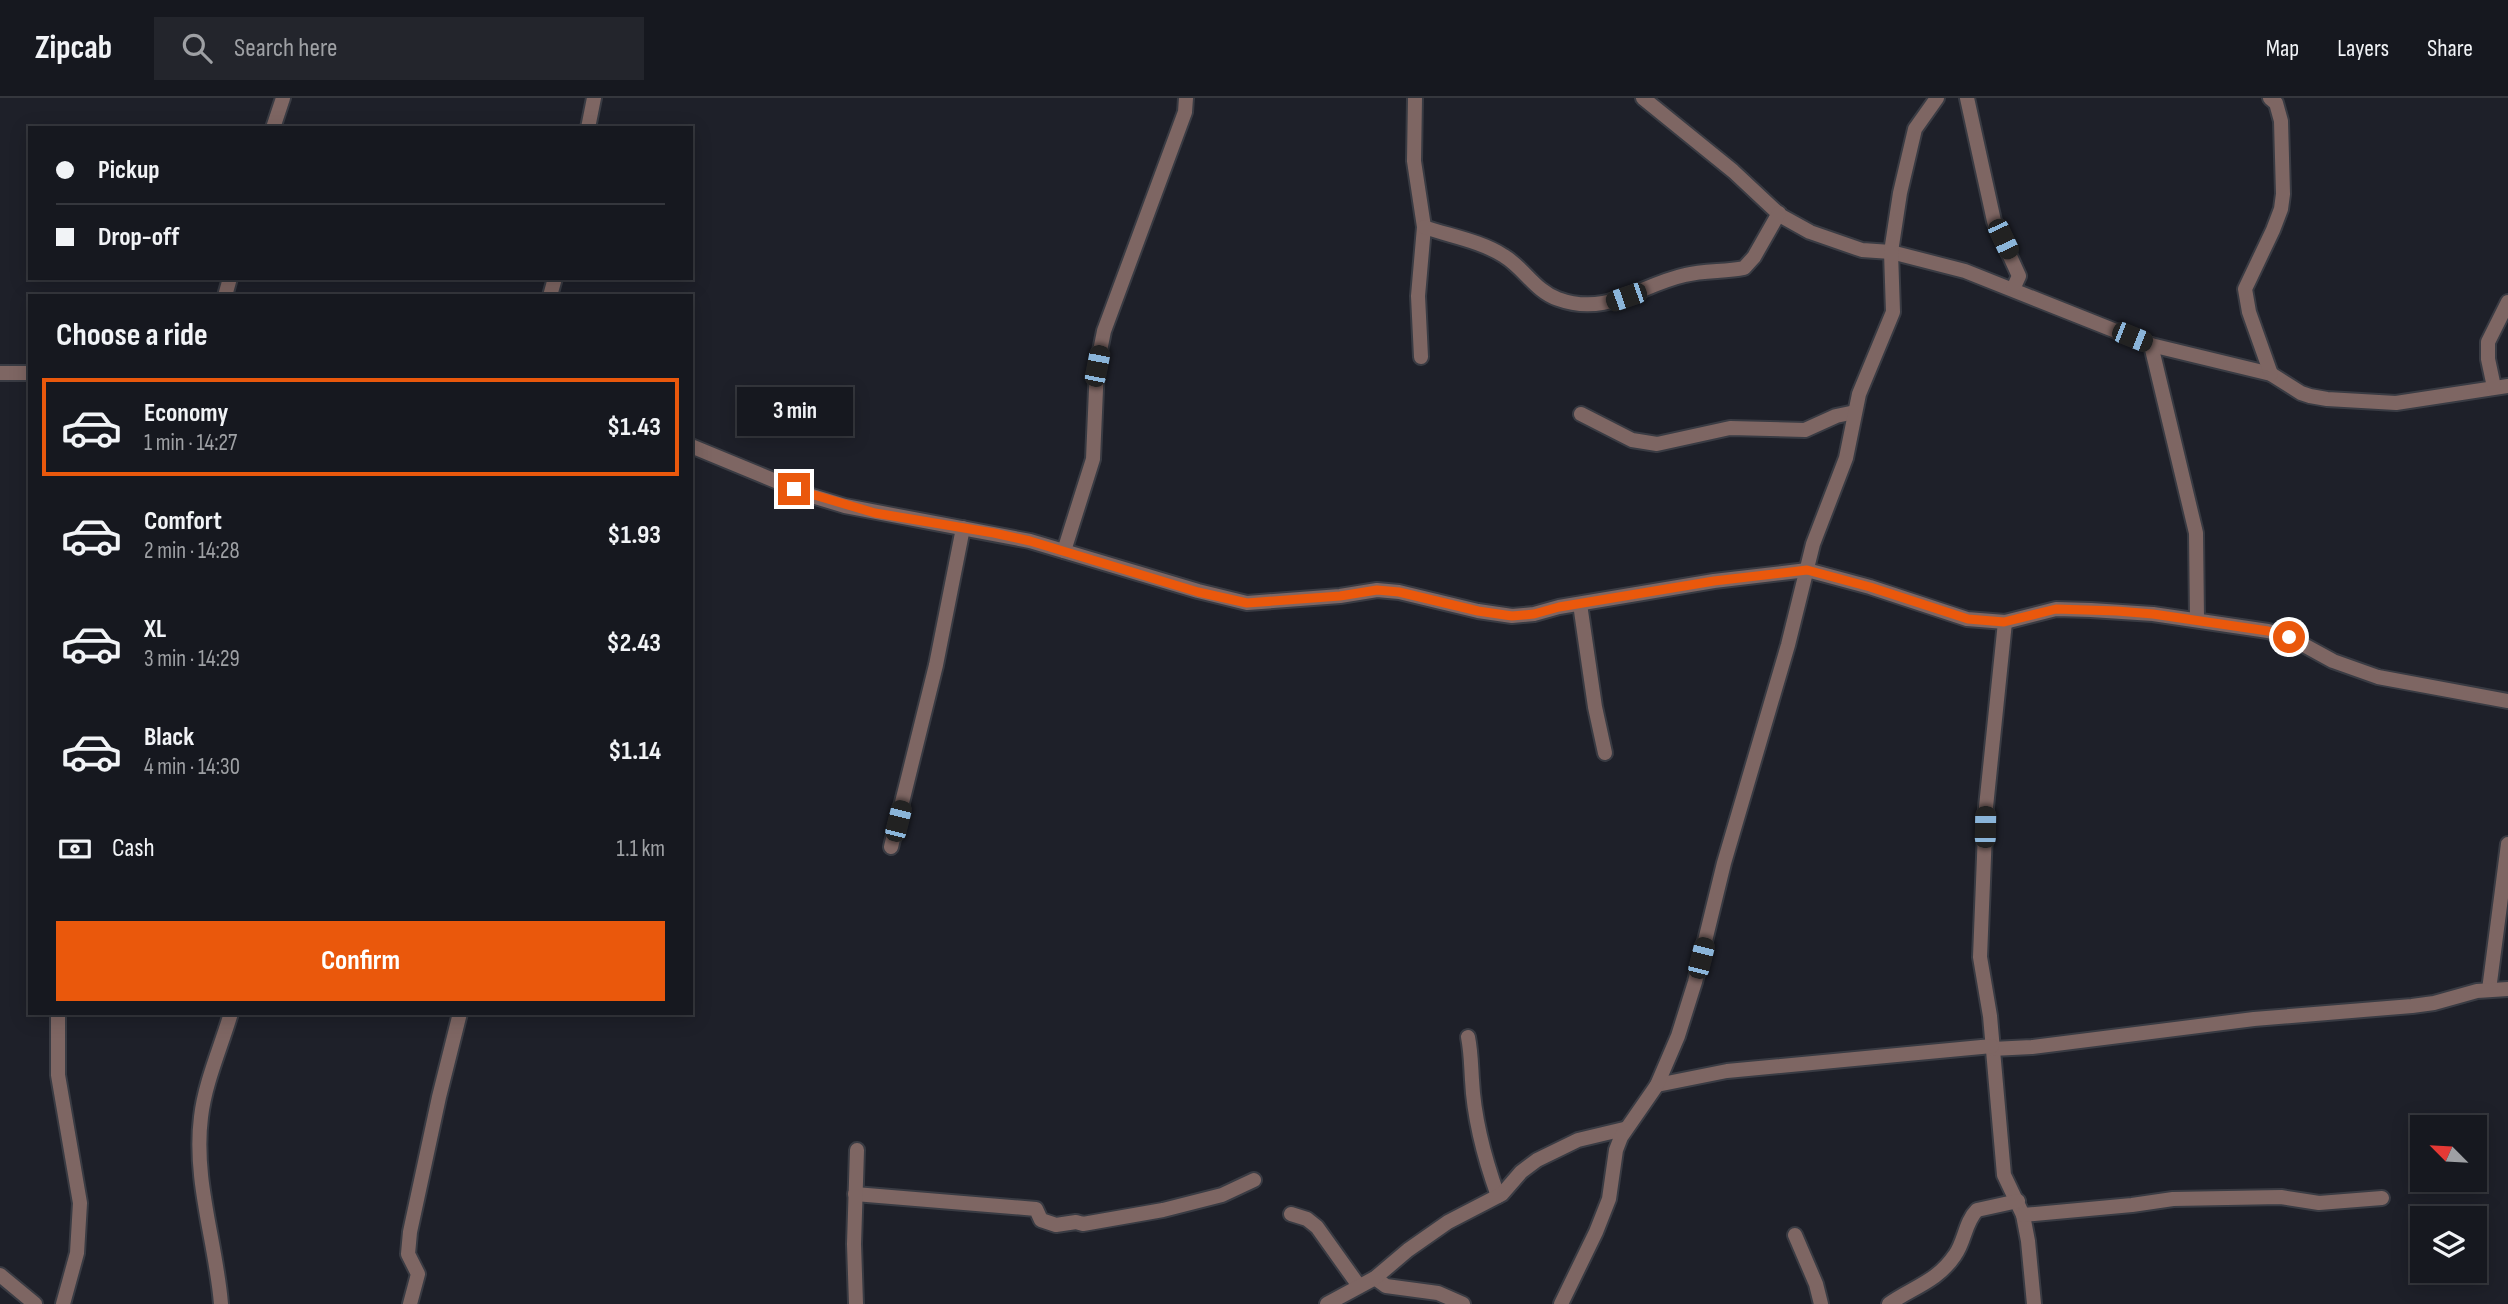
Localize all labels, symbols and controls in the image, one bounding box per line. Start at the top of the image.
search box [154,17,644,80]
text: Zipcab [35,28,112,68]
icon: search [178,29,216,67]
text: Search here [234,33,337,64]
text: Map [2266,34,2299,63]
text: Layers [2337,34,2389,63]
text: Share [2427,34,2473,63]
text: Pickup [98,155,160,186]
car [1985,216,2022,262]
text: Drop-off [98,222,179,253]
car [1603,280,1650,314]
text: Choose a ride [56,316,208,355]
car [2109,319,2156,355]
car [1083,343,1112,389]
callout: 3 min [736,388,852,436]
icon: car [60,396,123,459]
text: 3 min [773,397,817,425]
text: Economy [144,398,228,429]
text: $1.43 [607,412,661,443]
text: 1 min · 14:27 [144,429,237,457]
route end [778,473,810,505]
icon: car [60,504,123,567]
text: Comfort [144,506,222,537]
text: $1.93 [607,520,661,551]
text: 2 min · 14:28 [144,537,239,565]
icon: car [60,612,123,675]
text: XL [144,614,166,645]
route start [2273,621,2305,653]
text: $2.43 [606,628,661,659]
text: 3 min · 14:29 [144,645,240,673]
icon: car [60,720,123,783]
text: Black [144,722,194,753]
text: $1.14 [608,736,661,767]
text: 4 min · 14:30 [144,753,240,781]
car [883,798,914,844]
car [1975,806,1996,848]
icon: cash [56,830,94,868]
text: Cash [112,833,155,864]
text: 1.1 km [616,835,665,863]
button: Confirm [56,921,665,1001]
car [1686,935,1717,981]
north arrow [2410,1115,2487,1192]
map controls [2410,1115,2487,1283]
button: layers [2410,1206,2487,1283]

